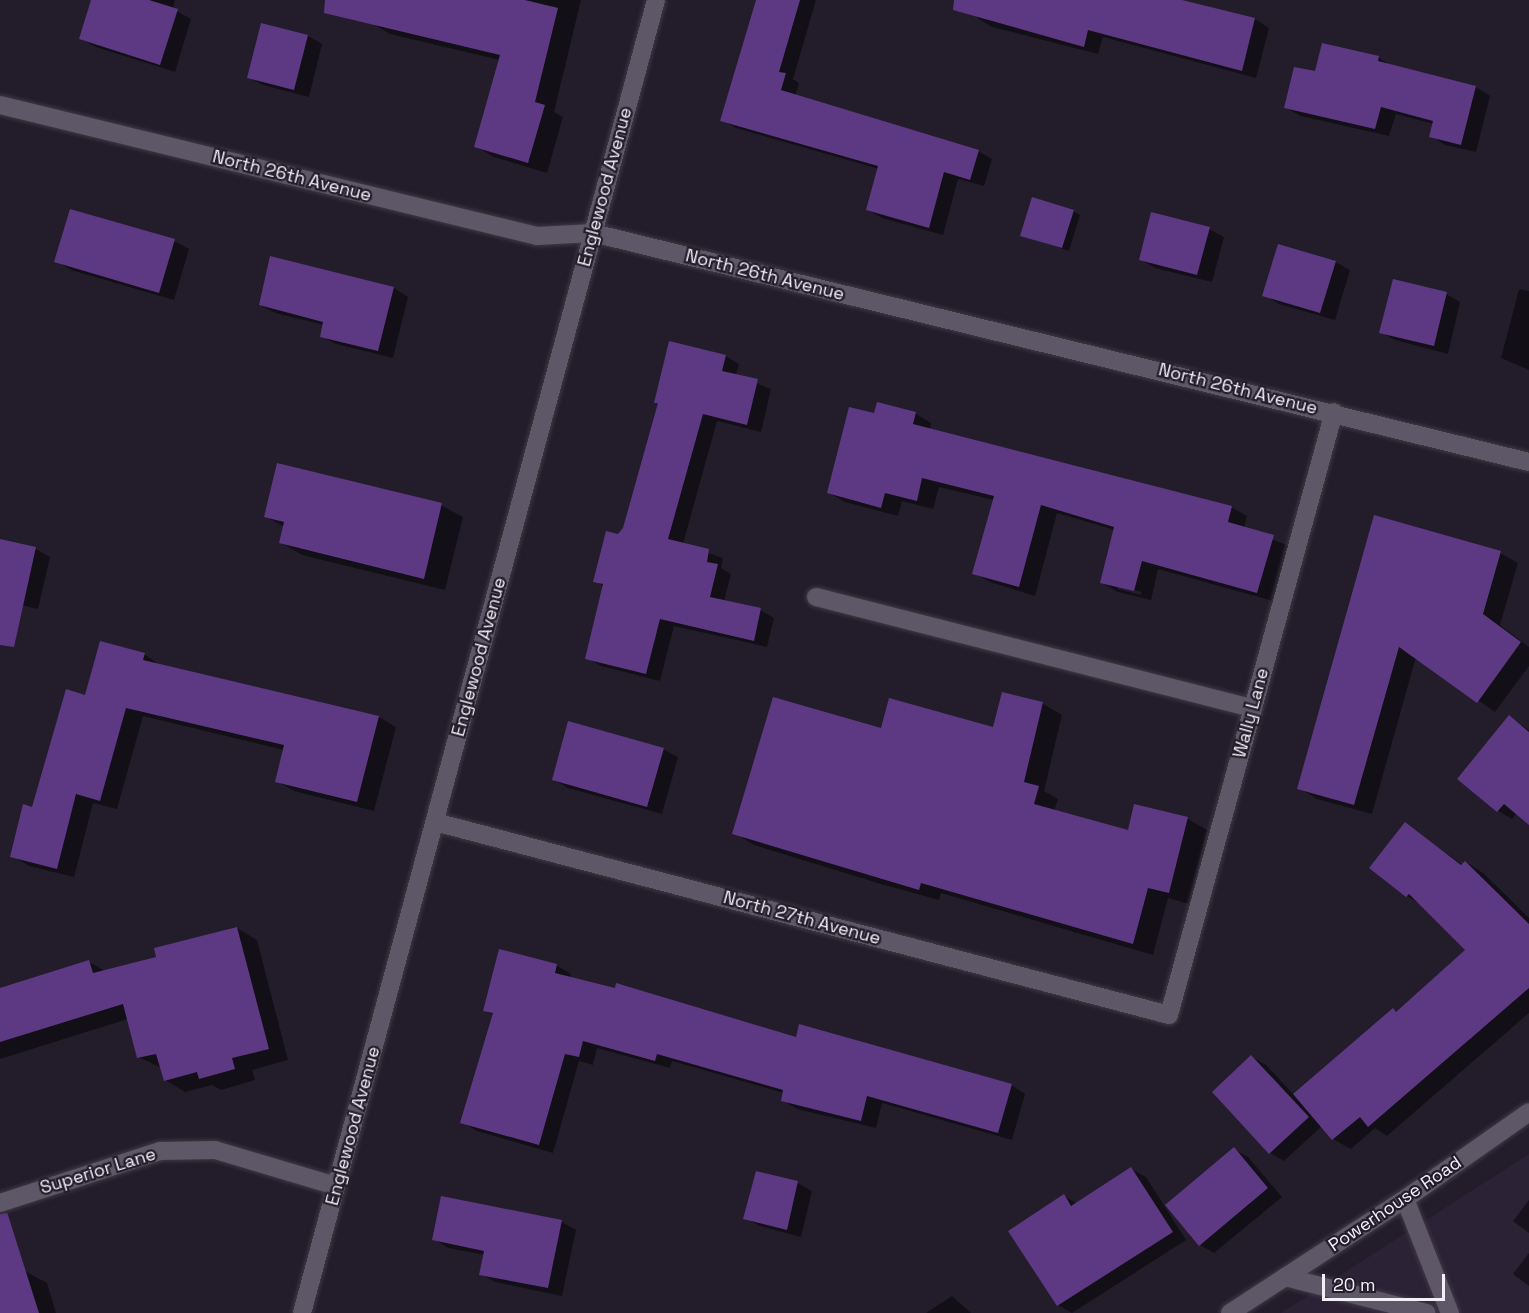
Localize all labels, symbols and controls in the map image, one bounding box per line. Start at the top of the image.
street label: Englewood Avenue [573,105,637,269]
street label: North 26th Avenue [210,146,374,206]
street label: North 26th Avenue [683,245,847,305]
street label: North 26th Avenue [1156,359,1320,419]
street label: Englewood Avenue [447,575,511,739]
street label: Wally Lane [1229,666,1273,760]
street label: North 27th Avenue [721,887,883,949]
street label: Englewood Avenue [321,1044,385,1208]
street label: Superior Lane [38,1143,158,1199]
street label: Powerhouse Road [1325,1152,1465,1256]
scale bar [1325,1262,1448,1300]
text: 20 m [1333,1273,1376,1296]

